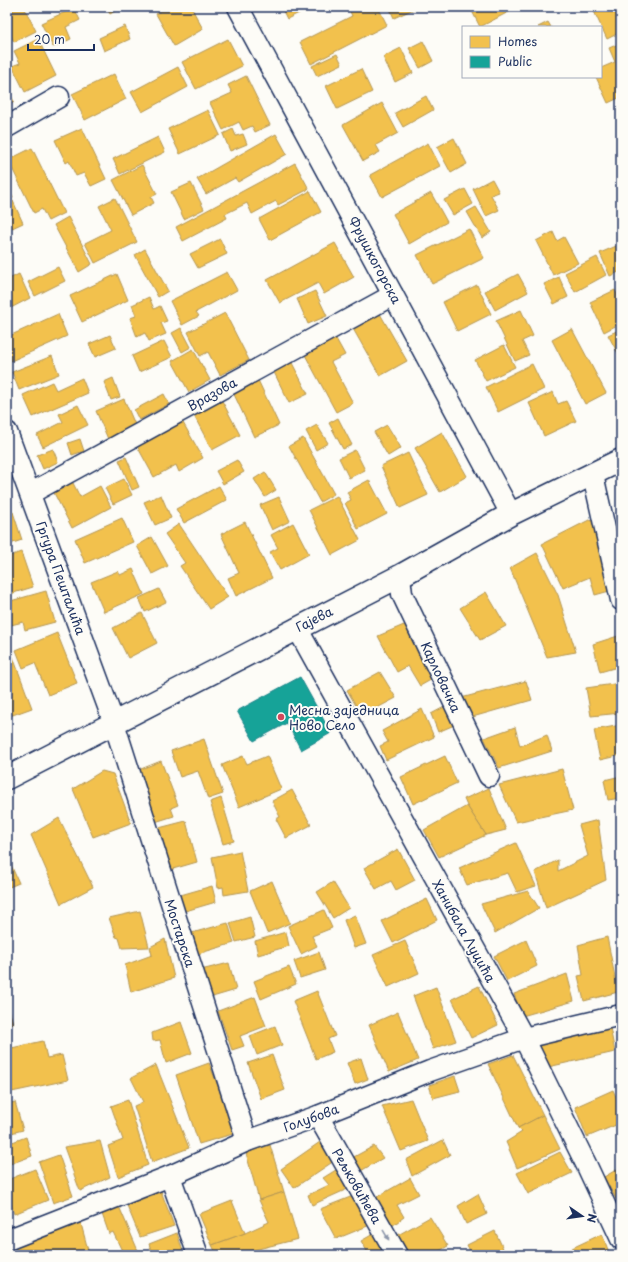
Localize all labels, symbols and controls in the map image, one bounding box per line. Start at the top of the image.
scale bar [28,26,94,52]
legend [462,26,602,78]
text: 20 m [34,30,65,48]
text: Homes [498,32,537,50]
text: Public [498,52,532,70]
street label: Фрушкогорска [344,213,407,308]
street label: Вразова [184,372,241,415]
street label: Гргура Пешталића [32,518,91,638]
street label: Гајева [292,601,337,636]
street label: Карловачка [417,638,467,716]
place label: Месна заједница Ново Село [289,700,400,734]
marker: Месна заједница Ново Село [276,712,286,722]
street label: Ханибала Луцића [428,876,501,986]
street label: Мостарска [161,896,201,970]
street label: Голубова [280,1098,342,1136]
street label: Рељковићева [328,1145,387,1228]
north arrow [562,1196,602,1236]
text: N [583,1212,601,1225]
one-way arrow [382,1229,389,1241]

